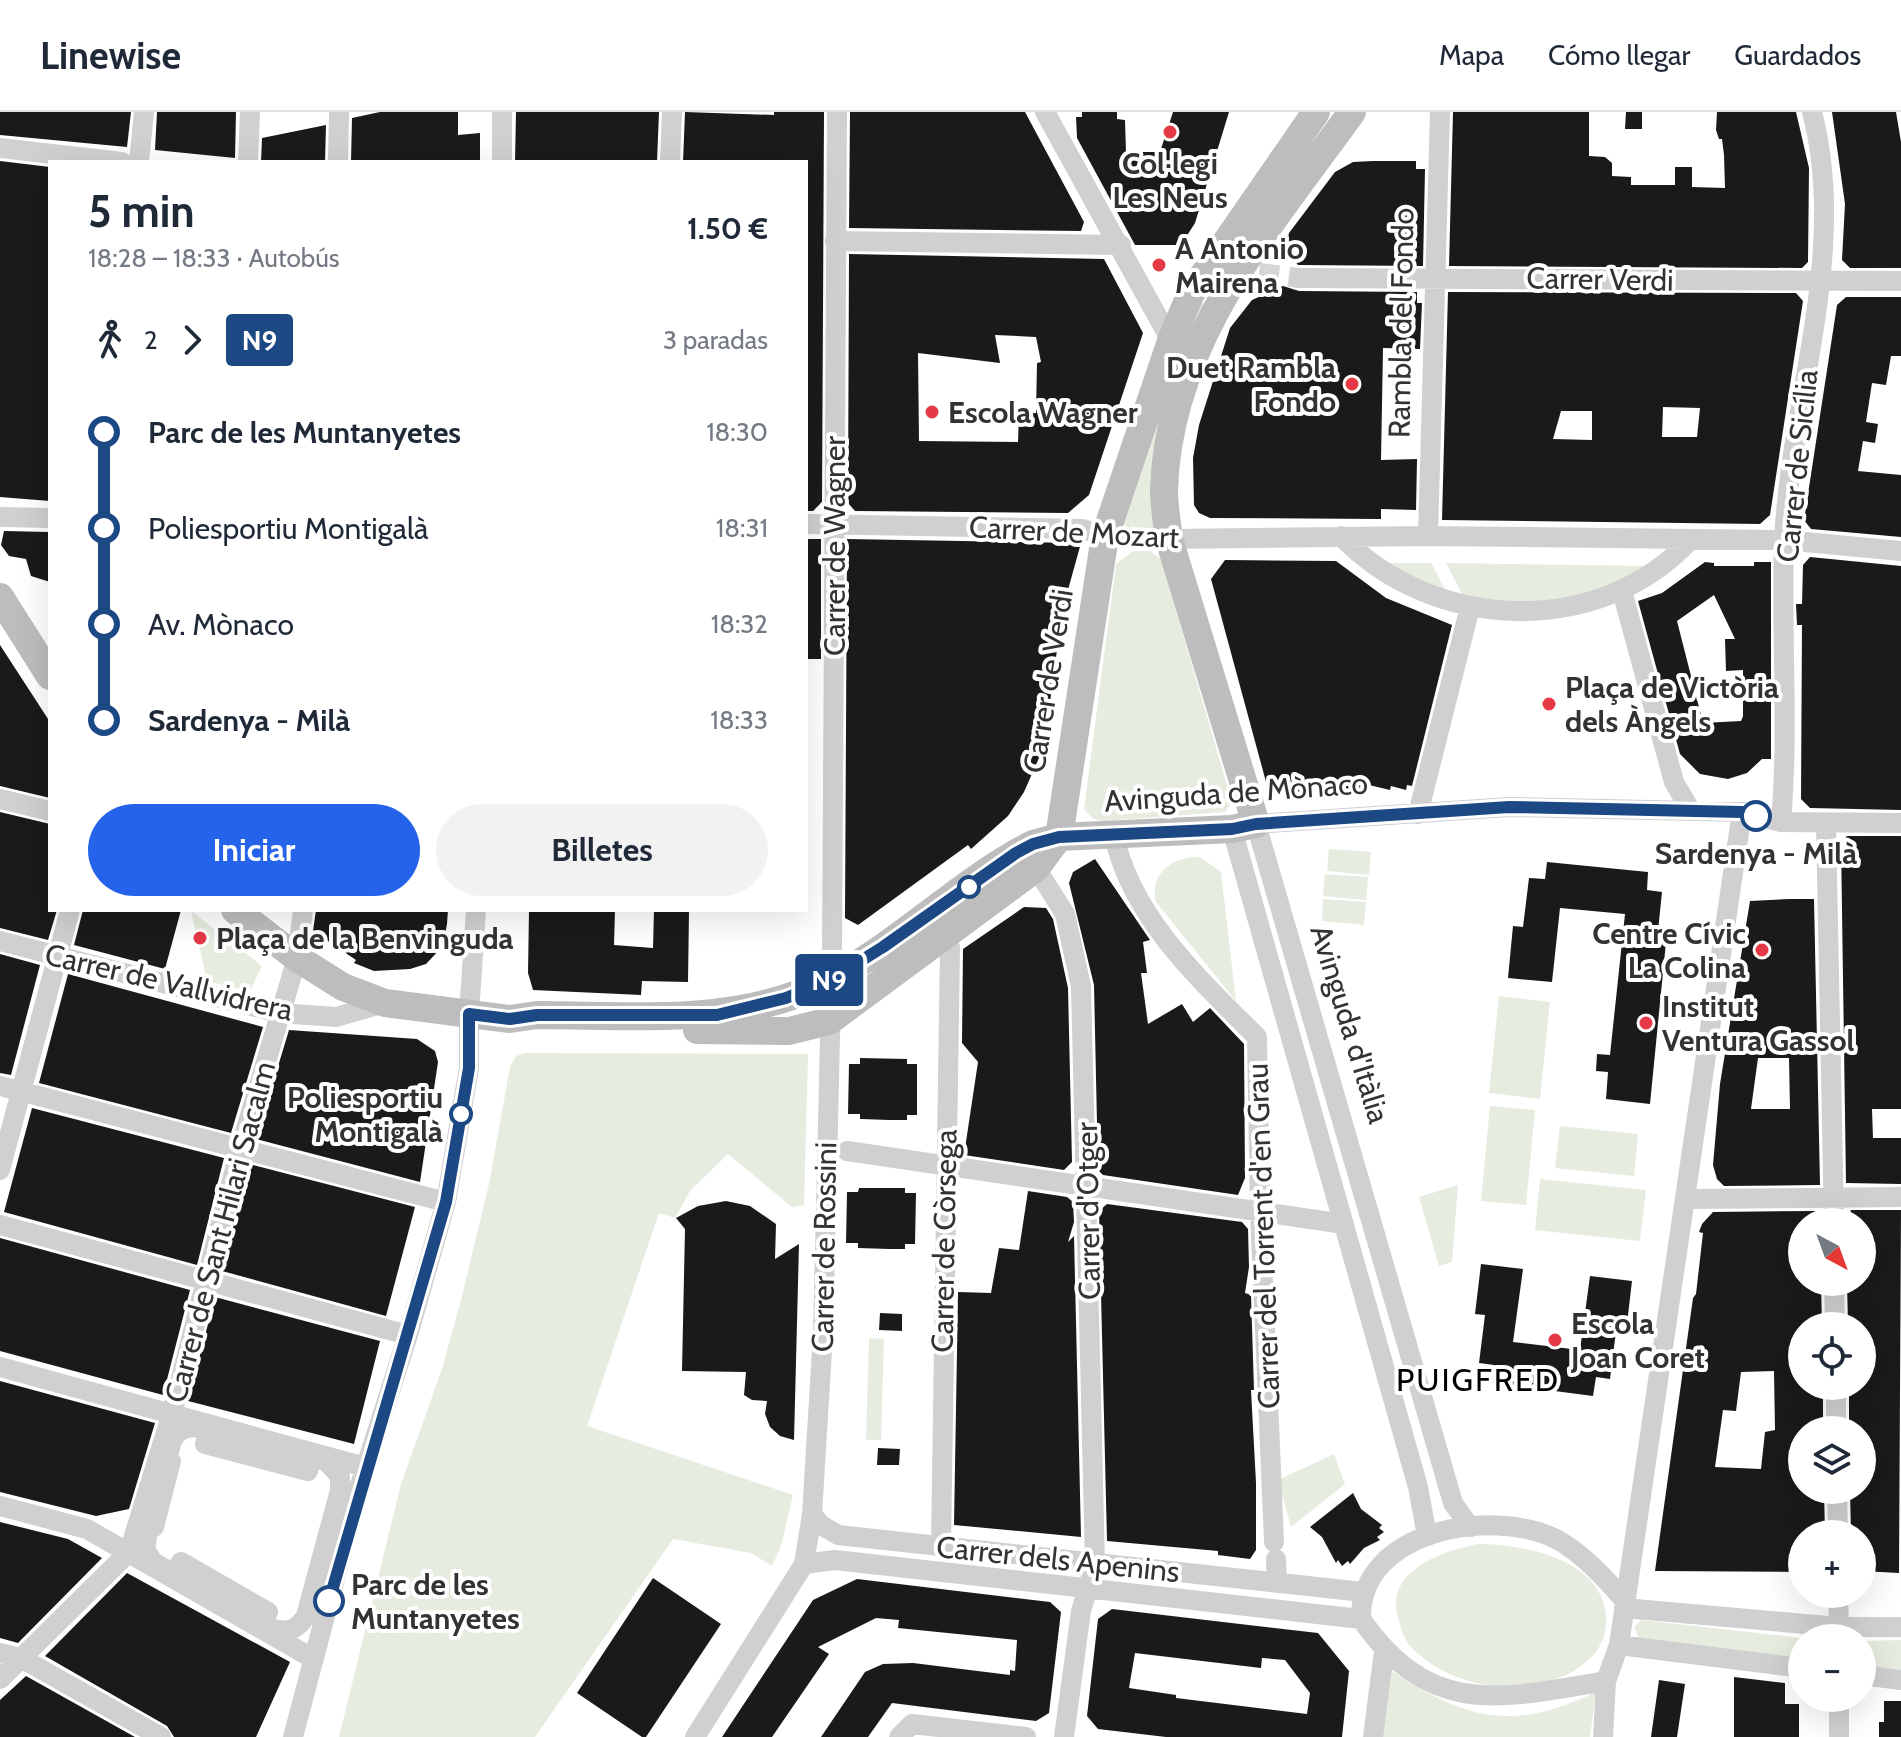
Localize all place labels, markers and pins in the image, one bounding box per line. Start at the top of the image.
marker: Col·legi Les Neus [1161,123,1179,141]
place label: Col·legi Les Neus [1112,145,1228,216]
place label: A Antonio Mairena [1175,230,1304,301]
marker: A Antonio Mairena [1150,256,1168,274]
place label: Duet Rambla Fondo [1166,349,1336,420]
marker: Duet Rambla Fondo [1343,375,1361,393]
place label: Escola Wagner [948,394,1138,431]
marker: Escola Wagner [923,403,941,421]
place label: Plaça de Victòria dels Àngels [1565,669,1779,740]
marker: Plaça de Victòria dels Àngels [1540,695,1558,713]
marker: Sardenya - Milà [1741,801,1771,831]
place label: Sardenya - Milà [1655,835,1857,872]
unlabelled marker [958,876,980,898]
place label: Centre Cívic La Colina [1592,915,1746,986]
place label: Plaça de la Benvinguda [216,920,514,957]
marker: Plaça de la Benvinguda [191,929,209,947]
marker: Centre Cívic La Colina [1753,941,1771,959]
place label: Institut Ventura Gassol [1662,988,1855,1059]
marker: Institut Ventura Gassol [1637,1014,1655,1032]
place label: Poliesportiu Montigalà [287,1079,443,1150]
marker: Poliesportiu Montigalà [450,1103,472,1125]
place label: Escola Joan Coret [1570,1305,1705,1376]
marker: Escola Joan Coret [1546,1331,1564,1349]
place label: Parc de les Muntanyetes [351,1566,520,1637]
marker: Parc de les Muntanyetes [314,1586,344,1616]

